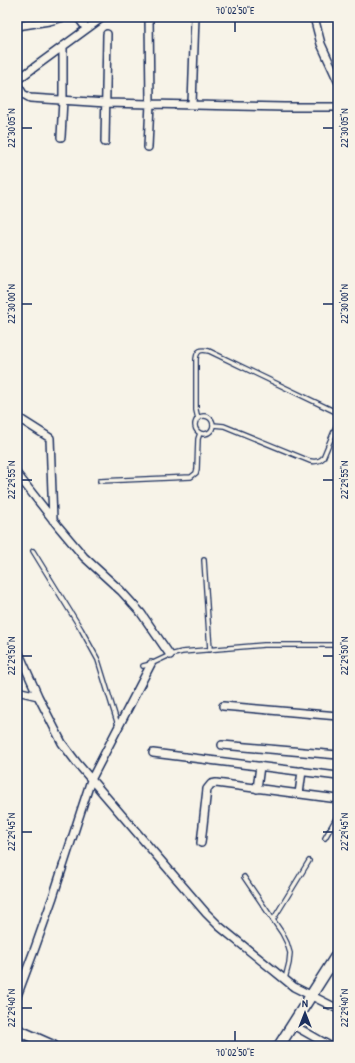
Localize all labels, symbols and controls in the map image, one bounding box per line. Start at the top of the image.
text: 70°02'50"E [216,4,255,17]
text: 22°30'05"N [5,108,18,148]
text: 22°30'05"N [338,108,351,148]
text: 22°30'00"N [5,284,18,324]
text: 22°30'00"N [338,284,351,324]
text: 22°29'55"N [5,461,18,499]
text: 22°29'55"N [338,461,351,499]
text: 22°29'50"N [5,637,18,675]
text: 22°29'50"N [338,637,351,675]
text: 22°29'45"N [5,813,18,851]
text: 22°29'45"N [338,813,351,851]
text: 22°29'40"N [5,989,18,1027]
text: 22°29'40"N [338,989,351,1027]
north arrow [285,993,325,1033]
text: N [302,996,308,1010]
text: 70°02'50"E [216,1046,255,1059]

